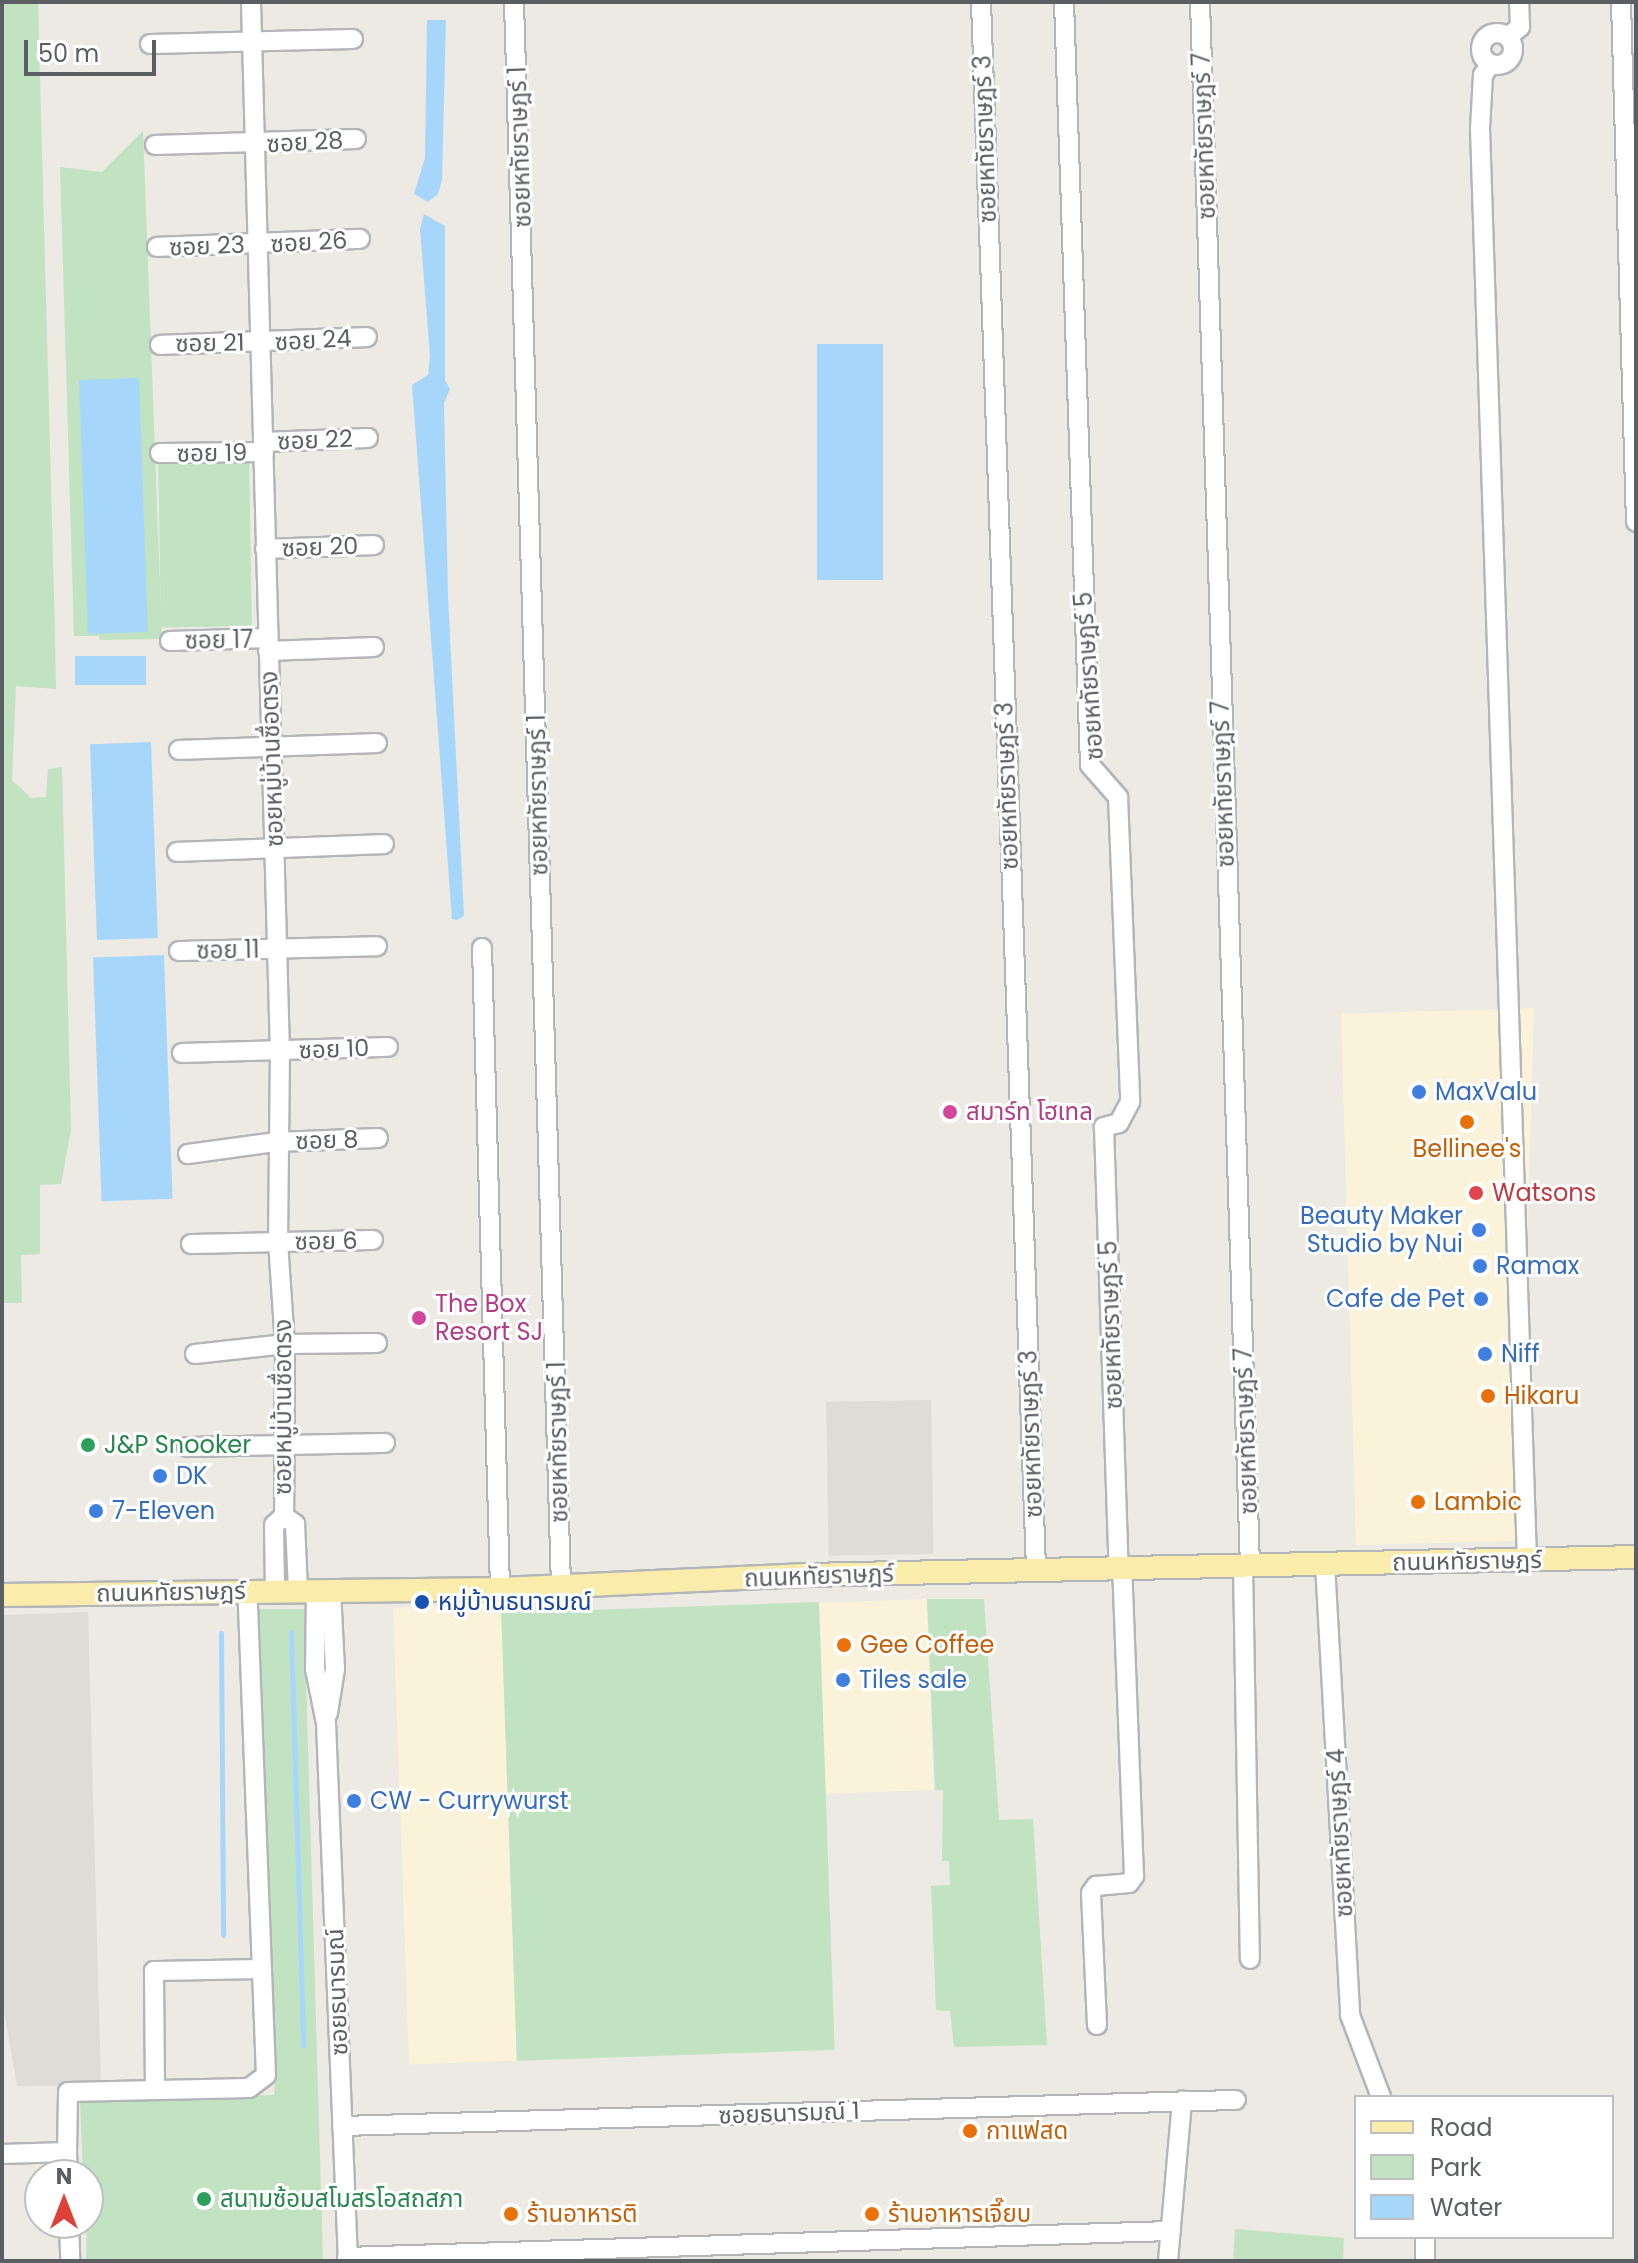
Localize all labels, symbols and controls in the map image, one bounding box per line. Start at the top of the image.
scale bar [28,24,160,74]
text: 50 m [38,37,99,70]
street label: ซอยหทัยราษฎร์ 7 [1187,52,1221,220]
street label: ซอยหทัยราษฎร์ 3 [968,55,1002,223]
street label: ซอยหทัยราษฎร์ 1 [503,66,537,228]
street label: ซอย 28 [266,126,344,158]
street label: ซอย 26 [270,226,348,258]
street label: ซอย 23 [169,230,245,262]
street label: ซอย 24 [274,324,352,356]
street label: ซอย 21 [175,328,245,358]
street label: ซอย 22 [277,424,353,456]
street label: ซอย 19 [176,438,248,468]
street label: ซอย 20 [281,531,359,563]
street label: ซอยหทัยราษฎร์ 5 [1069,591,1109,761]
street label: ซอย 17 [184,625,254,655]
street label: ซอยหมู่บ้านซื่อตรง [255,670,289,848]
street label: ซอยหทัยราษฎร์ 7 [1206,700,1240,868]
street label: ซอยหทัยราษฎร์ 3 [990,702,1024,870]
street label: ซอยหทัยราษฎร์ 1 [522,714,554,876]
street label: ซอย 11 [196,935,260,965]
street label: ซอย 10 [298,1033,370,1065]
place label: MaxValu [1435,1078,1537,1106]
marker: MaxValu [1410,1083,1428,1101]
place label: สมาร์ท โฮเทล [966,1098,1093,1126]
marker: สมาร์ท โฮเทล [941,1103,959,1121]
marker: Bellinee's [1458,1113,1476,1131]
street label: ซอย 8 [295,1125,359,1155]
place label: Bellinee's [1413,1135,1521,1163]
place label: Watsons [1492,1179,1596,1207]
marker: Watsons [1467,1184,1485,1202]
place label: Beauty Maker Studio by Nui [1300,1202,1463,1258]
marker: Beauty Maker Studio by Nui [1470,1221,1488,1239]
street label: ซอย 6 [294,1226,358,1256]
street label: ซอยหทัยราษฎร์ 5 [1094,1240,1128,1410]
place label: Ramax [1496,1252,1579,1280]
marker: Ramax [1471,1257,1489,1275]
place label: Cafe de Pet [1326,1285,1465,1313]
place label: The Box Resort SJ [435,1290,543,1346]
marker: Cafe de Pet [1472,1290,1490,1308]
marker: The Box Resort SJ [410,1309,428,1327]
street label: ซอยหมู่บ้านซื่อตรง [269,1319,297,1495]
place label: Niff [1501,1340,1540,1368]
marker: Niff [1476,1345,1494,1363]
street label: ซอยหทัยราษฎร์ 7 [1229,1347,1263,1515]
street label: ซอยหทัยราษฎร์ 3 [1014,1350,1048,1518]
street label: ซอยหทัยราษฎร์ 1 [542,1361,574,1523]
place label: Hikaru [1504,1382,1579,1410]
marker: Hikaru [1479,1387,1497,1405]
place label: J&P Snooker [104,1431,251,1459]
marker: J&P Snooker [79,1436,97,1454]
place label: DK [176,1462,207,1490]
marker: DK [151,1467,169,1485]
place label: Lambic [1434,1488,1522,1516]
marker: Lambic [1409,1493,1427,1511]
place label: 7-Eleven [112,1497,215,1525]
marker: 7-Eleven [87,1502,105,1520]
street label: ถนนหทัยราษฎร์ [1392,1545,1542,1577]
street label: ถนนหทัยราษฎร์ [744,1559,894,1593]
street label: ถนนหทัยราษฎร์ [96,1576,246,1608]
place label: หมู่บ้านธนารมณ์ [438,1588,592,1616]
marker: หมู่บ้านธนารมณ์ [413,1593,431,1611]
place label: Gee Coffee [860,1631,994,1659]
marker: Gee Coffee [835,1636,853,1654]
place label: Tiles sale [859,1666,967,1694]
marker: Tiles sale [834,1671,852,1689]
street label: ซอยหทัยราษฎร์ 4 [1321,1748,1359,1918]
place label: CW - Currywurst [370,1787,569,1815]
marker: CW - Currywurst [345,1792,363,1810]
street label: ซอยธนารมณ์ [320,1928,354,2056]
legend [1354,2095,1614,2239]
street label: ซอยธนารมณ์ 1 [718,2096,860,2130]
text: Road [1430,2111,1492,2144]
place label: กาแฟสด [986,2117,1068,2145]
marker: กาแฟสด [961,2122,979,2140]
text: Park [1430,2151,1481,2184]
north arrow [24,2159,104,2239]
text: N [56,2161,72,2192]
place label: สนามซ้อมสโมสรโอสถสภา [220,2185,463,2213]
marker: สนามซ้อมสโมสรโอสถสภา [195,2190,213,2208]
text: Water [1430,2191,1502,2224]
place label: ร้านอาหารติ [527,2200,637,2228]
place label: ร้านอาหารเจี๊ยบ [888,2200,1031,2228]
marker: ร้านอาหารติ [502,2205,520,2223]
marker: ร้านอาหารเจี๊ยบ [863,2205,881,2223]

